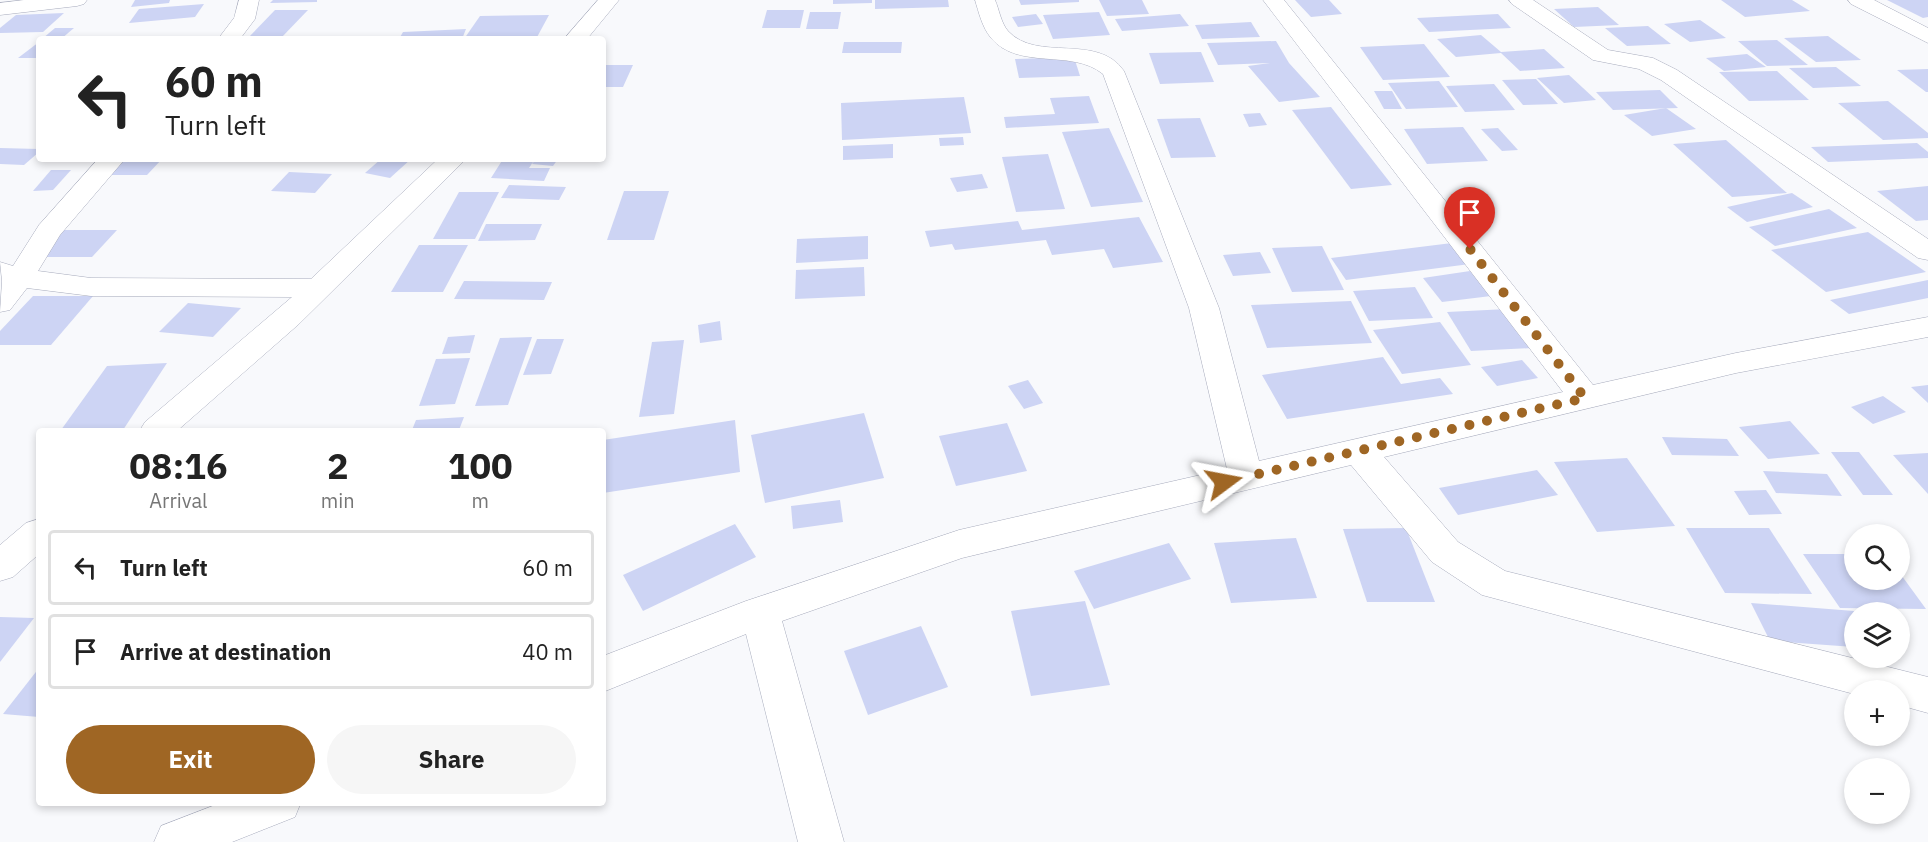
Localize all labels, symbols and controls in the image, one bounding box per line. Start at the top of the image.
text: 60 m [165,54,263,109]
icon: left [66,60,144,138]
text: Turn left [165,107,266,142]
pin [1444,187,1495,249]
icon: arrive [1453,196,1486,229]
text: 08:16 [129,442,228,489]
text: 2 [327,442,349,489]
text: 100 [448,442,513,489]
position arrow [1192,450,1256,514]
text: Arrival [149,487,208,514]
text: min [321,487,355,514]
text: m [472,487,489,514]
map controls [1844,524,1910,824]
button: search [1844,524,1910,590]
icon: left [69,551,102,584]
text: Turn left [120,553,208,582]
text: 60 m [522,553,573,582]
button: layers [1844,602,1910,668]
icon: arrive [69,635,102,668]
text: Arrive at destination [120,637,331,666]
text: 40 m [522,637,573,666]
button: + [1844,680,1910,746]
button: Exit [66,725,315,794]
button: Share [327,725,576,794]
button: − [1844,758,1910,824]

